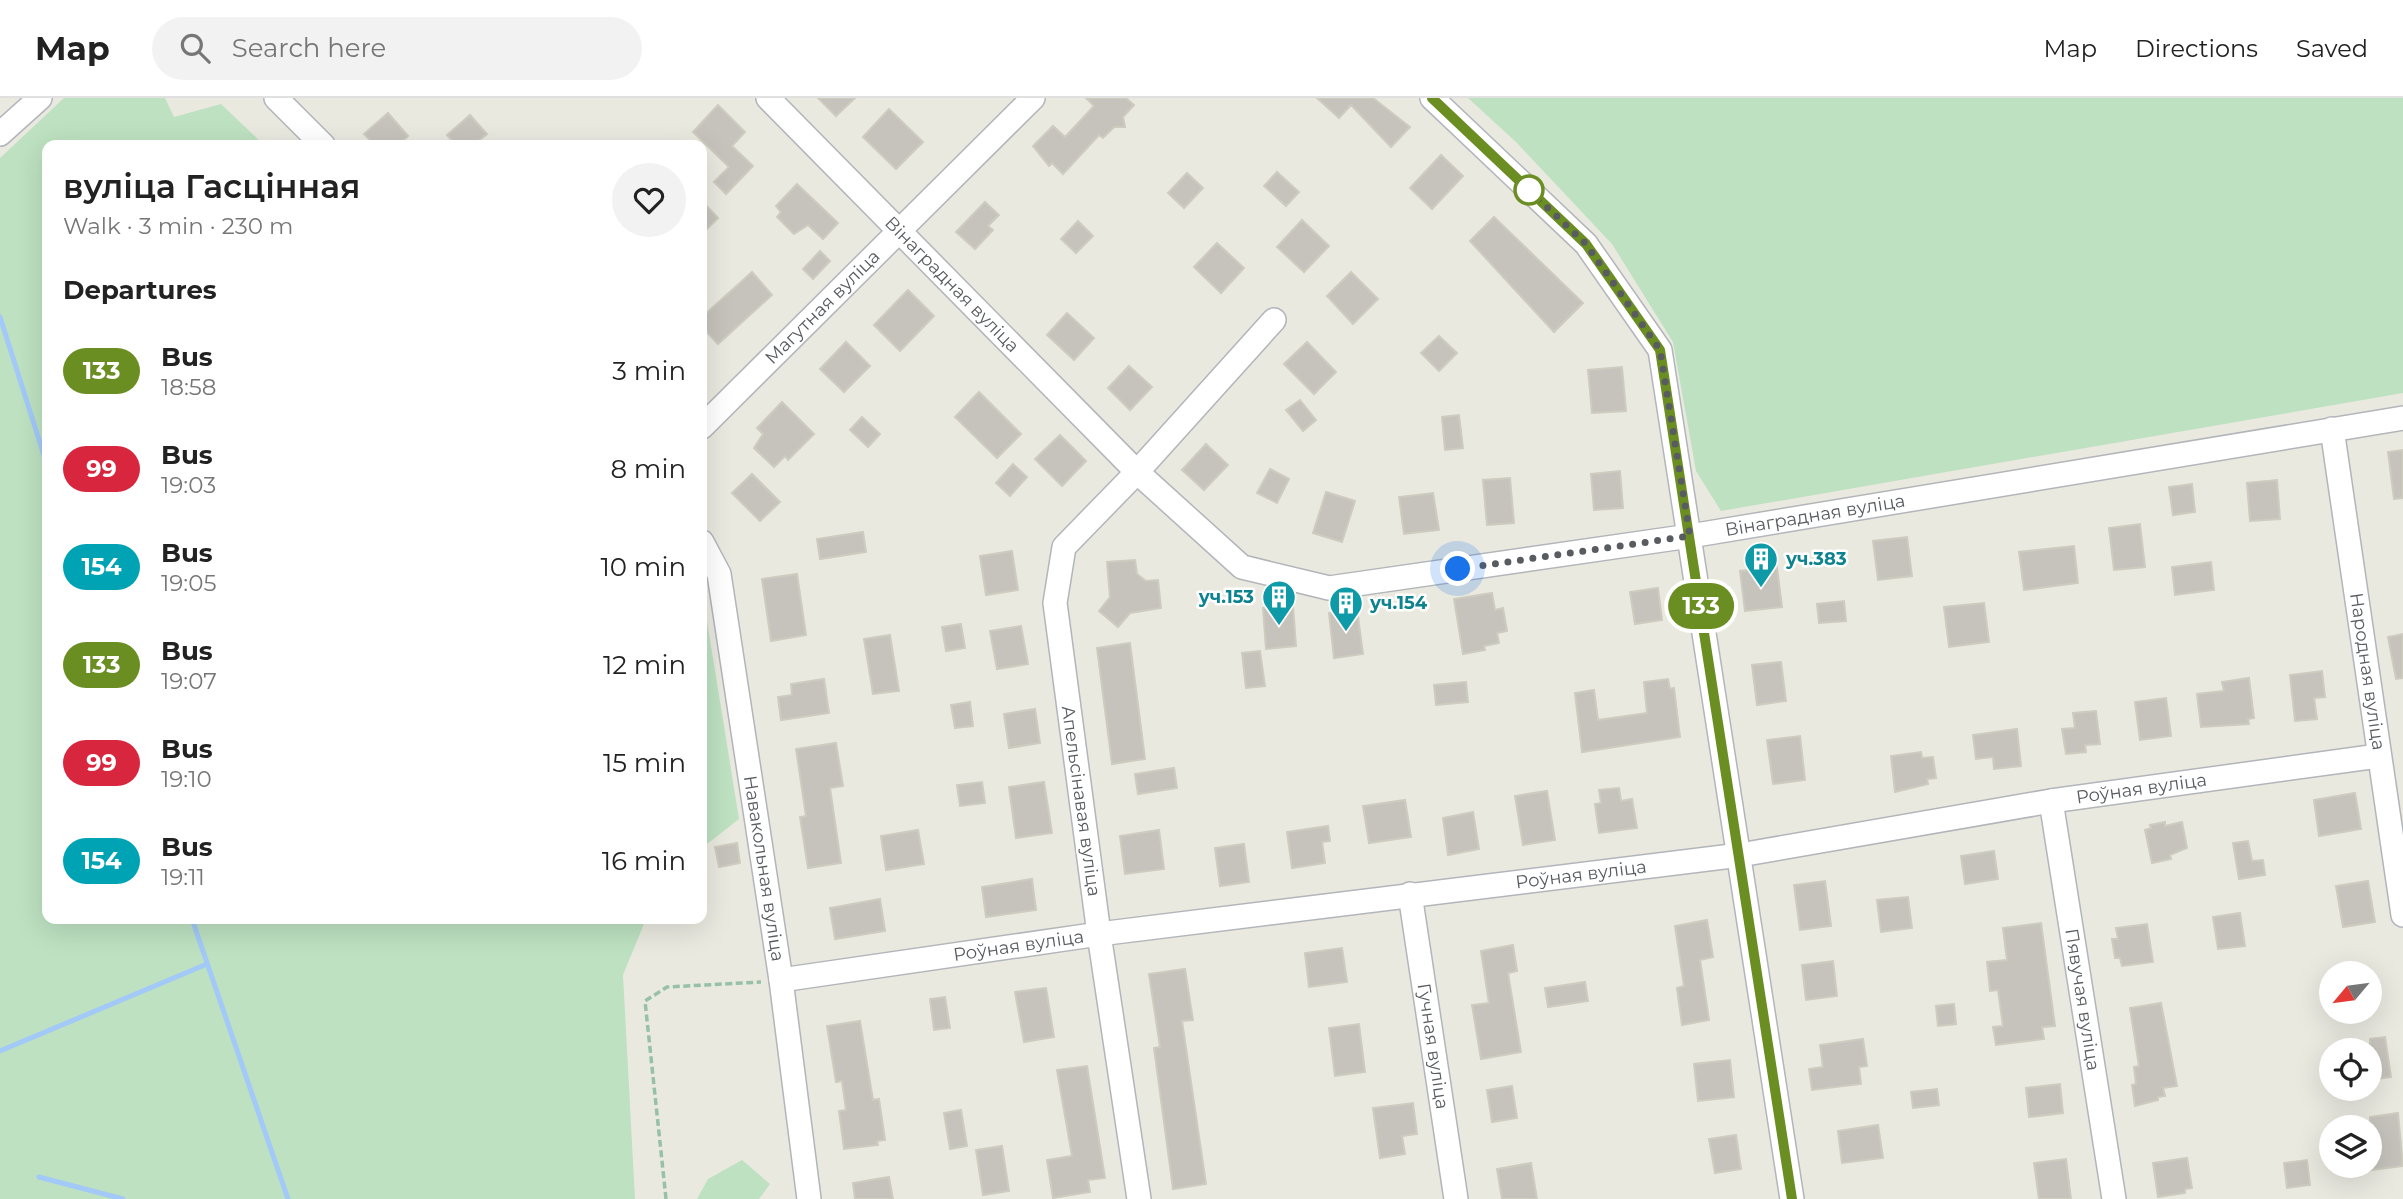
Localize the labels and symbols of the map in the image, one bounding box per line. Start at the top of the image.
unlabelled marker [1514,175,1544,205]
street label: Вінаградная вуліца [880,212,1024,357]
street label: Магутная вуліца [761,245,885,369]
street label: Вінаградная вуліца [1723,490,1907,541]
building icon: уч.383 [1742,540,1780,589]
place label: уч.383 [1785,548,1847,570]
your location [1440,551,1475,586]
building icon: уч.153 [1260,578,1298,627]
line badge: 133 [1661,583,1741,629]
building icon: уч.154 [1327,584,1365,633]
place label: уч.153 [1198,586,1254,608]
street label: Народная вуліца [2345,591,2390,752]
place label: уч.154 [1369,592,1428,614]
street label: Апельсінавая вуліца [1057,704,1105,898]
street label: Роўная вуліца [2075,769,2208,808]
street label: Навакольная вуліца [739,774,789,963]
street label: Роўная вуліца [1514,856,1648,894]
street label: Роўная вуліца [952,925,1085,966]
street label: Пявучая вуліца [2060,927,2105,1072]
north arrow [2319,961,2382,1024]
street label: Гучная вуліца [1413,982,1453,1111]

